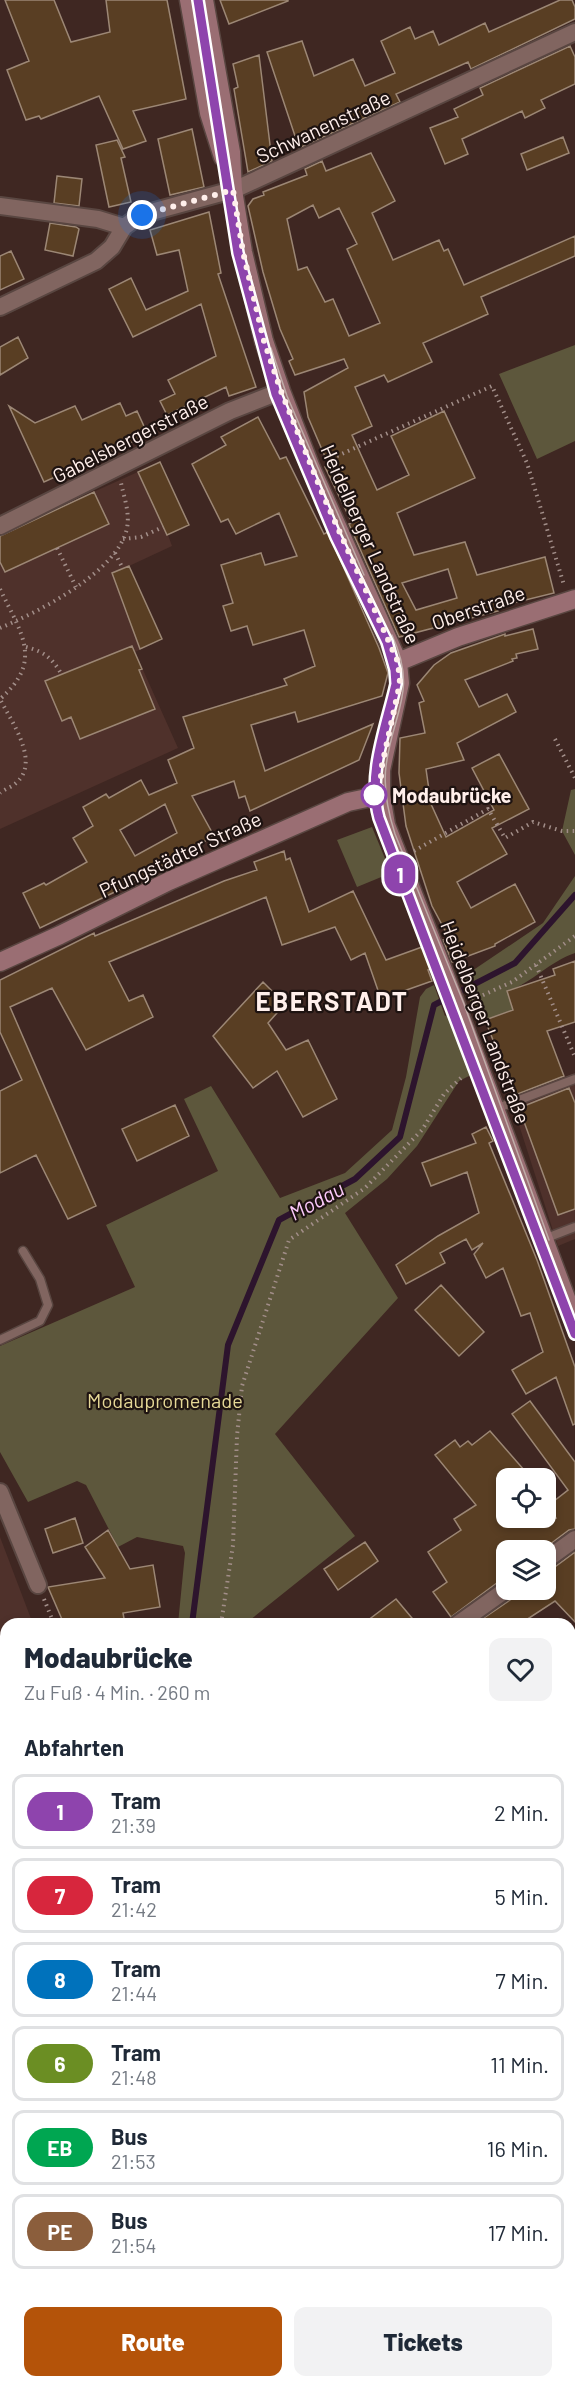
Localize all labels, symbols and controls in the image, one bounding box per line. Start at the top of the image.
street label: Schwanenstraße [252,84,394,168]
your location [127,200,157,230]
street label: Gabelsbergerstraße [48,388,212,488]
street label: Heidelberger Landstraße [316,441,426,647]
street label: Oberstraße [428,580,528,634]
marker: Modaubrücke [361,782,387,808]
place label: Modaubrücke [392,783,512,807]
street label: Pfungstädter Straße [95,806,265,902]
line badge: 1 [380,854,420,894]
text: 1 [396,862,404,887]
street label: Heidelberger Landstraße [436,917,536,1127]
district label: EBERSTADT [256,985,408,1016]
water label: Modau [284,1175,348,1225]
park label: Modaupromenade [87,1388,243,1412]
map controls [496,1468,556,1600]
button: locate [496,1468,556,1528]
button: layers [496,1540,556,1600]
button: heart [489,1638,552,1701]
text: Modaubrücke [24,1640,193,1674]
text: Zu Fuß · 4 Min. · 260 m [24,1680,210,1704]
text: Abfahrten [24,1734,124,1760]
text: Tram [111,1787,161,1813]
text: 1 [56,1799,64,1824]
text: 2 Min. [494,1799,549,1825]
text: 21:39 [111,1813,156,1837]
text: Tram [111,1871,161,1897]
text: 7 [55,1883,65,1908]
text: 5 Min. [494,1883,549,1909]
text: 21:42 [111,1897,157,1921]
text: Tram [111,1955,161,1981]
text: 8 [54,1967,66,1992]
text: 7 Min. [495,1967,549,1993]
text: 21:44 [111,1981,157,2005]
text: Tram [111,2039,161,2065]
text: 6 [54,2051,66,2076]
text: 11 Min. [490,2051,549,2077]
text: 21:48 [111,2065,157,2089]
text: Bus [111,2123,148,2149]
text: EB [47,2135,73,2160]
text: 16 Min. [487,2135,549,2161]
text: 21:53 [111,2149,156,2173]
text: Bus [111,2207,148,2233]
text: PE [48,2219,72,2244]
text: 17 Min. [488,2219,549,2245]
text: 21:54 [111,2233,157,2257]
button: Route [24,2307,282,2376]
button: Tickets [294,2307,552,2376]

